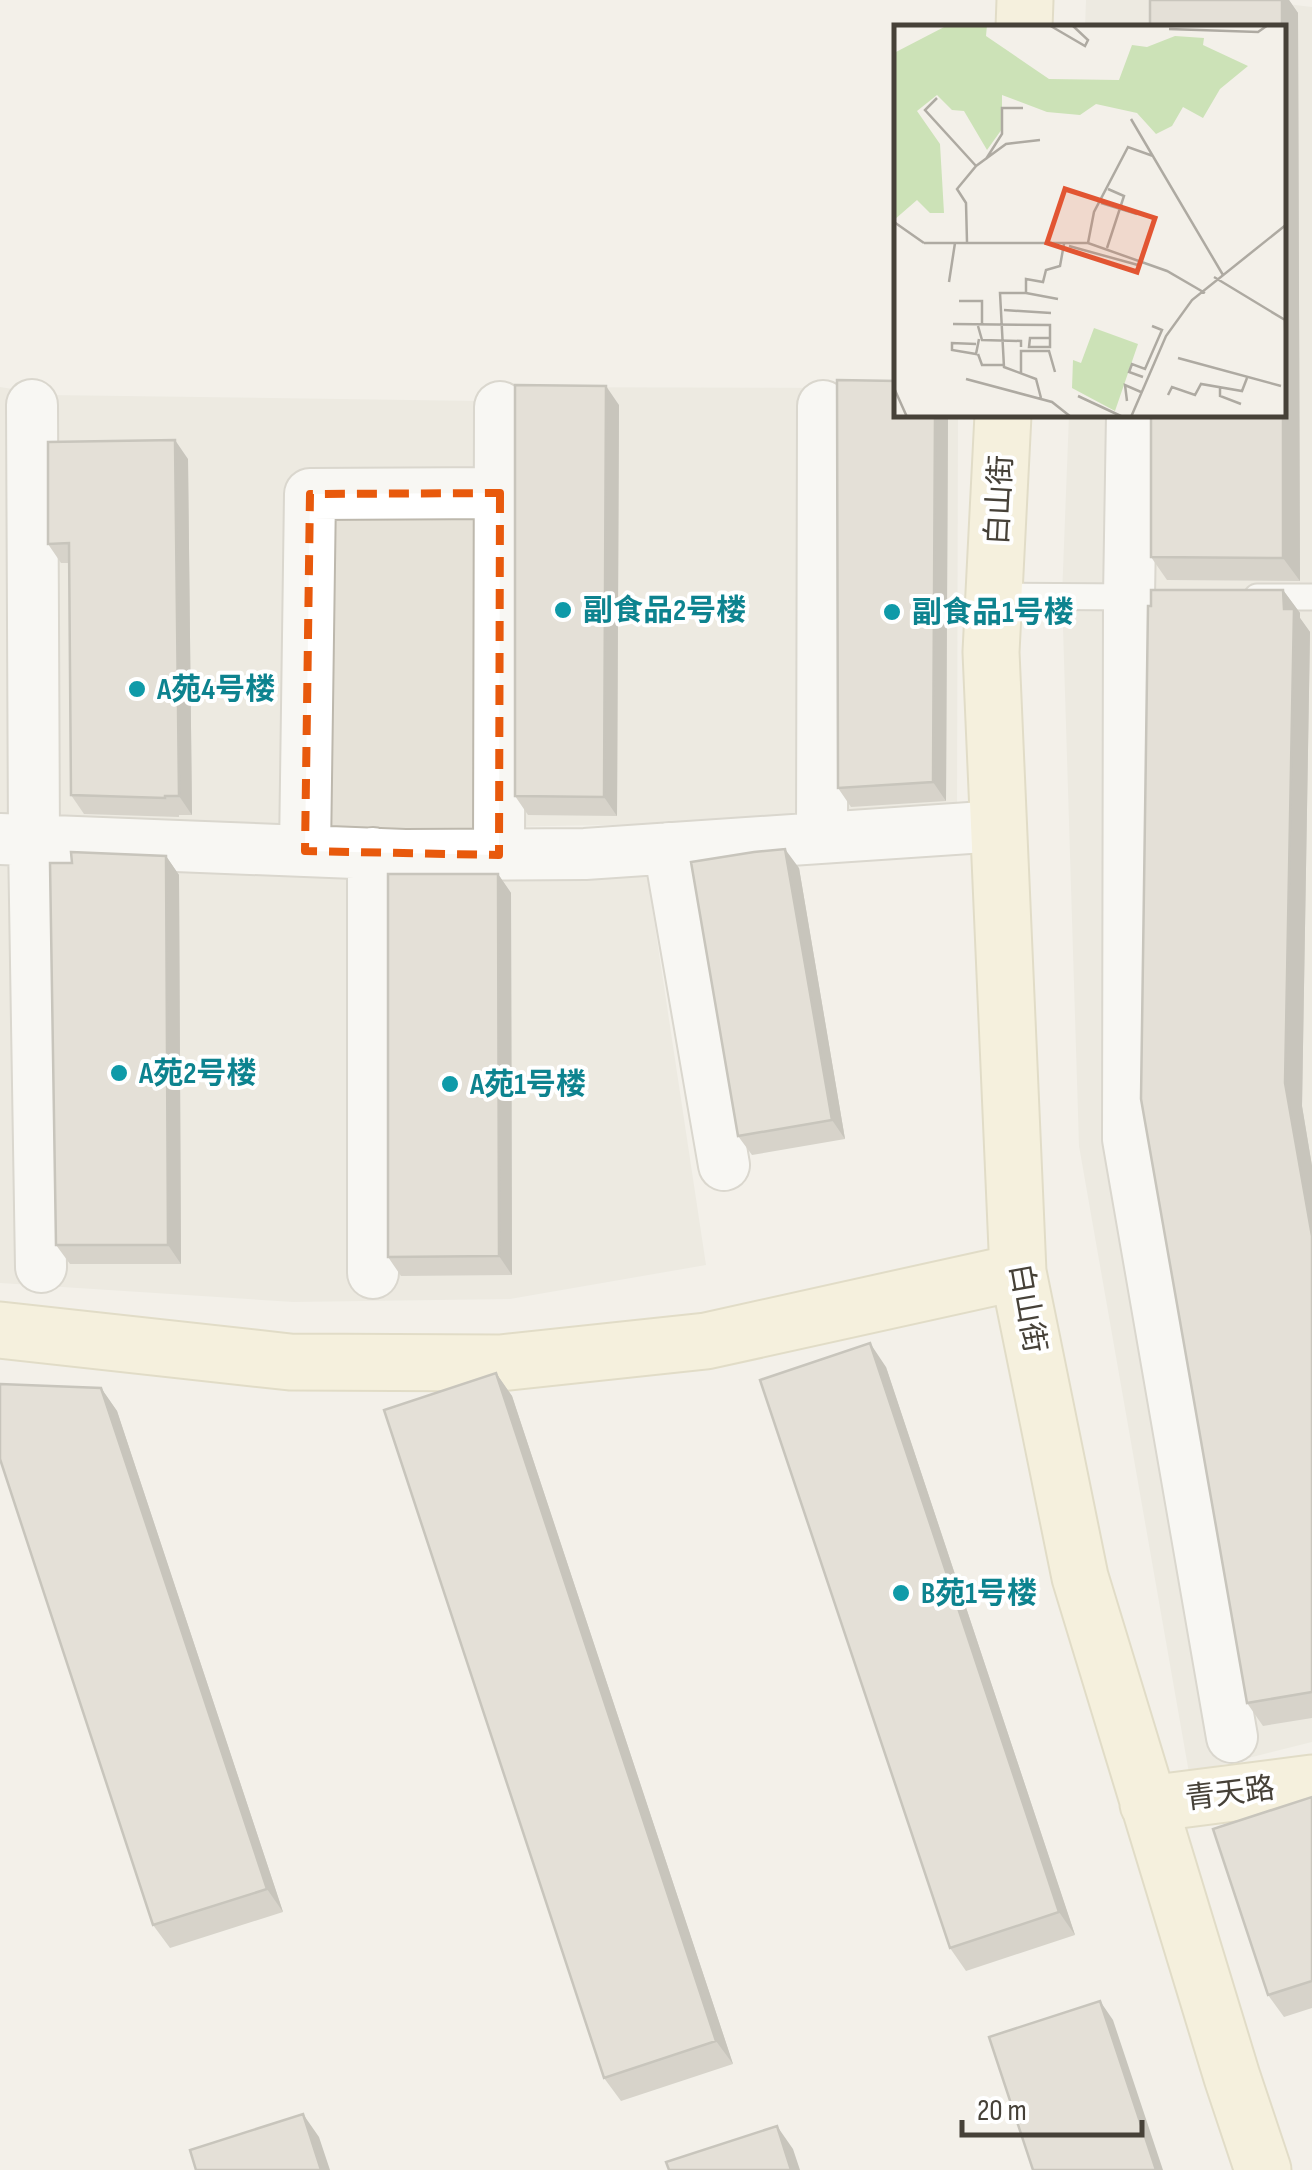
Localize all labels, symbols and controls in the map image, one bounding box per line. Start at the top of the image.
inset map [894,25,1287,418]
street label: 白山街 [980,454,1020,546]
place label: 副食品2号楼 [583,593,746,629]
place label: 副食品1号楼 [912,595,1074,631]
marker: 副食品2号楼 [552,599,574,621]
marker: 副食品1号楼 [881,601,903,623]
place label: A苑4号楼 [156,672,275,708]
marker: A苑4号楼 [126,678,148,700]
place label: A苑2号楼 [138,1056,256,1092]
marker: A苑2号楼 [108,1062,130,1084]
place label: A苑1号楼 [469,1067,586,1103]
marker: A苑1号楼 [439,1073,461,1095]
street label: 白山街 [1001,1261,1053,1356]
place label: B苑1号楼 [921,1576,1037,1612]
marker: B苑1号楼 [890,1582,912,1604]
street label: 青天路 [1183,1771,1277,1817]
scale bar [962,2075,1142,2137]
text: 20 m [977,2093,1027,2129]

